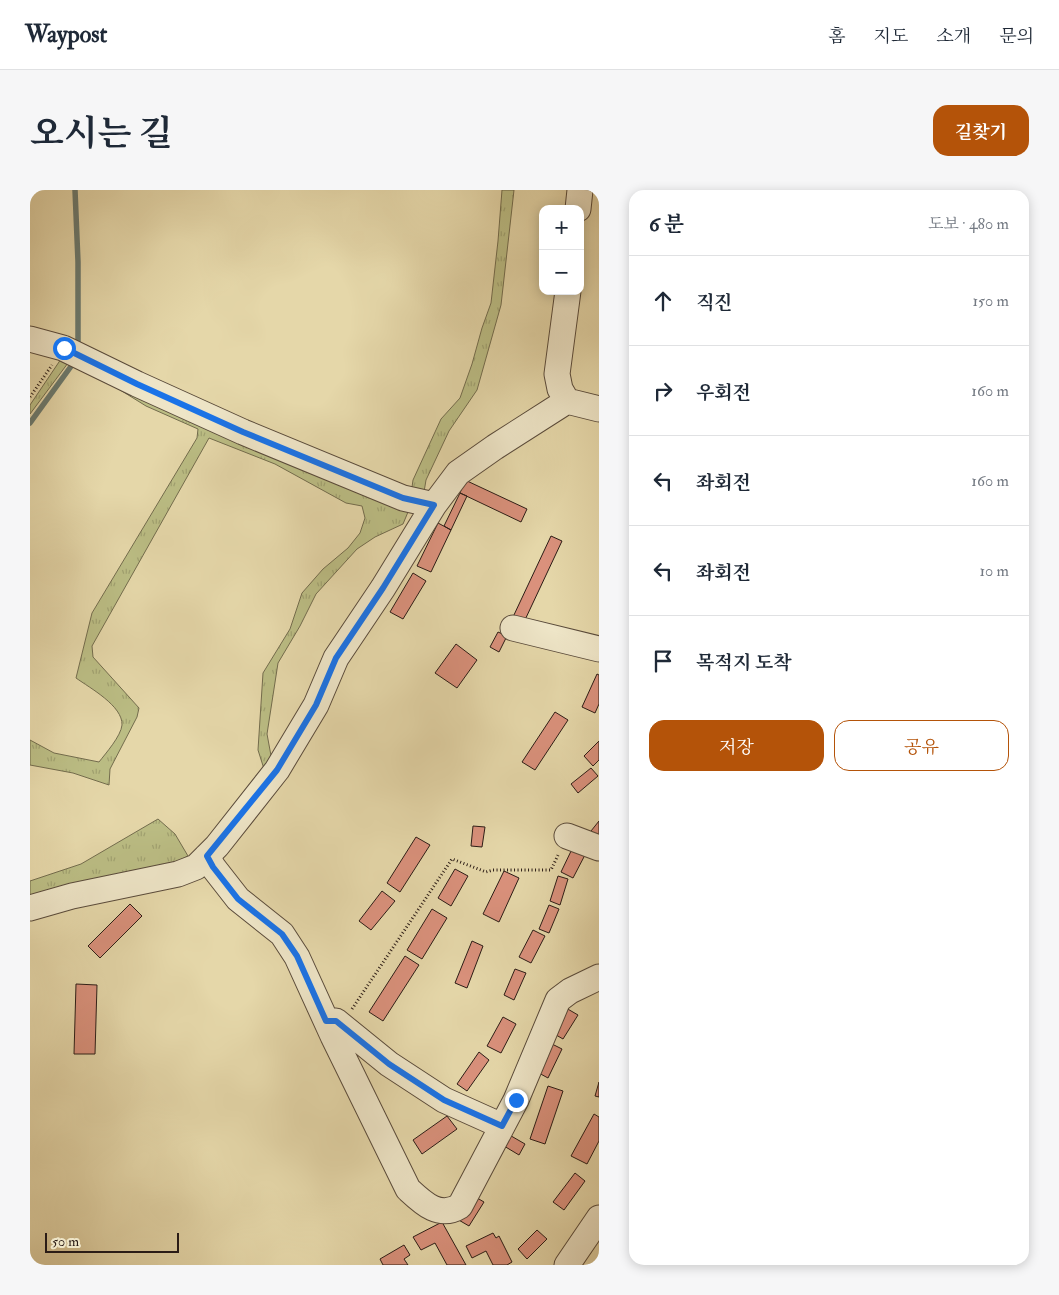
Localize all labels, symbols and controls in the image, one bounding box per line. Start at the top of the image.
text: Waypost [25,19,107,50]
text: 홈 [828,25,846,48]
text: 지도 [874,25,908,48]
text: 소개 [936,25,971,48]
text: 문의 [999,25,1034,48]
button: 길찾기 [933,105,1029,156]
text: 오시는 길 [30,112,173,156]
map controls [539,205,584,295]
button: + [539,205,584,250]
text: 6 분 [649,211,684,238]
text: 도보 · 480 m [928,214,1009,234]
button: − [539,250,584,295]
icon: ahead [649,287,677,315]
text: 직진 [696,291,733,315]
text: 150 m [972,291,1009,311]
route start [53,337,76,360]
icon: right [649,377,677,405]
text: 우회전 [696,381,751,405]
text: 160 m [971,381,1009,401]
icon: left [649,467,677,495]
text: 좌회전 [696,471,751,495]
text: 160 m [971,471,1009,491]
icon: left [649,557,677,585]
text: 좌회전 [696,561,751,585]
text: 10 m [979,561,1009,581]
icon: arrive [649,647,677,675]
text: 목적지 도착 [696,651,792,675]
button: 저장 [649,720,824,771]
button: 공유 [834,720,1009,771]
route end [505,1089,528,1112]
scale bar [45,1230,179,1253]
text: 50 m [52,1233,79,1250]

